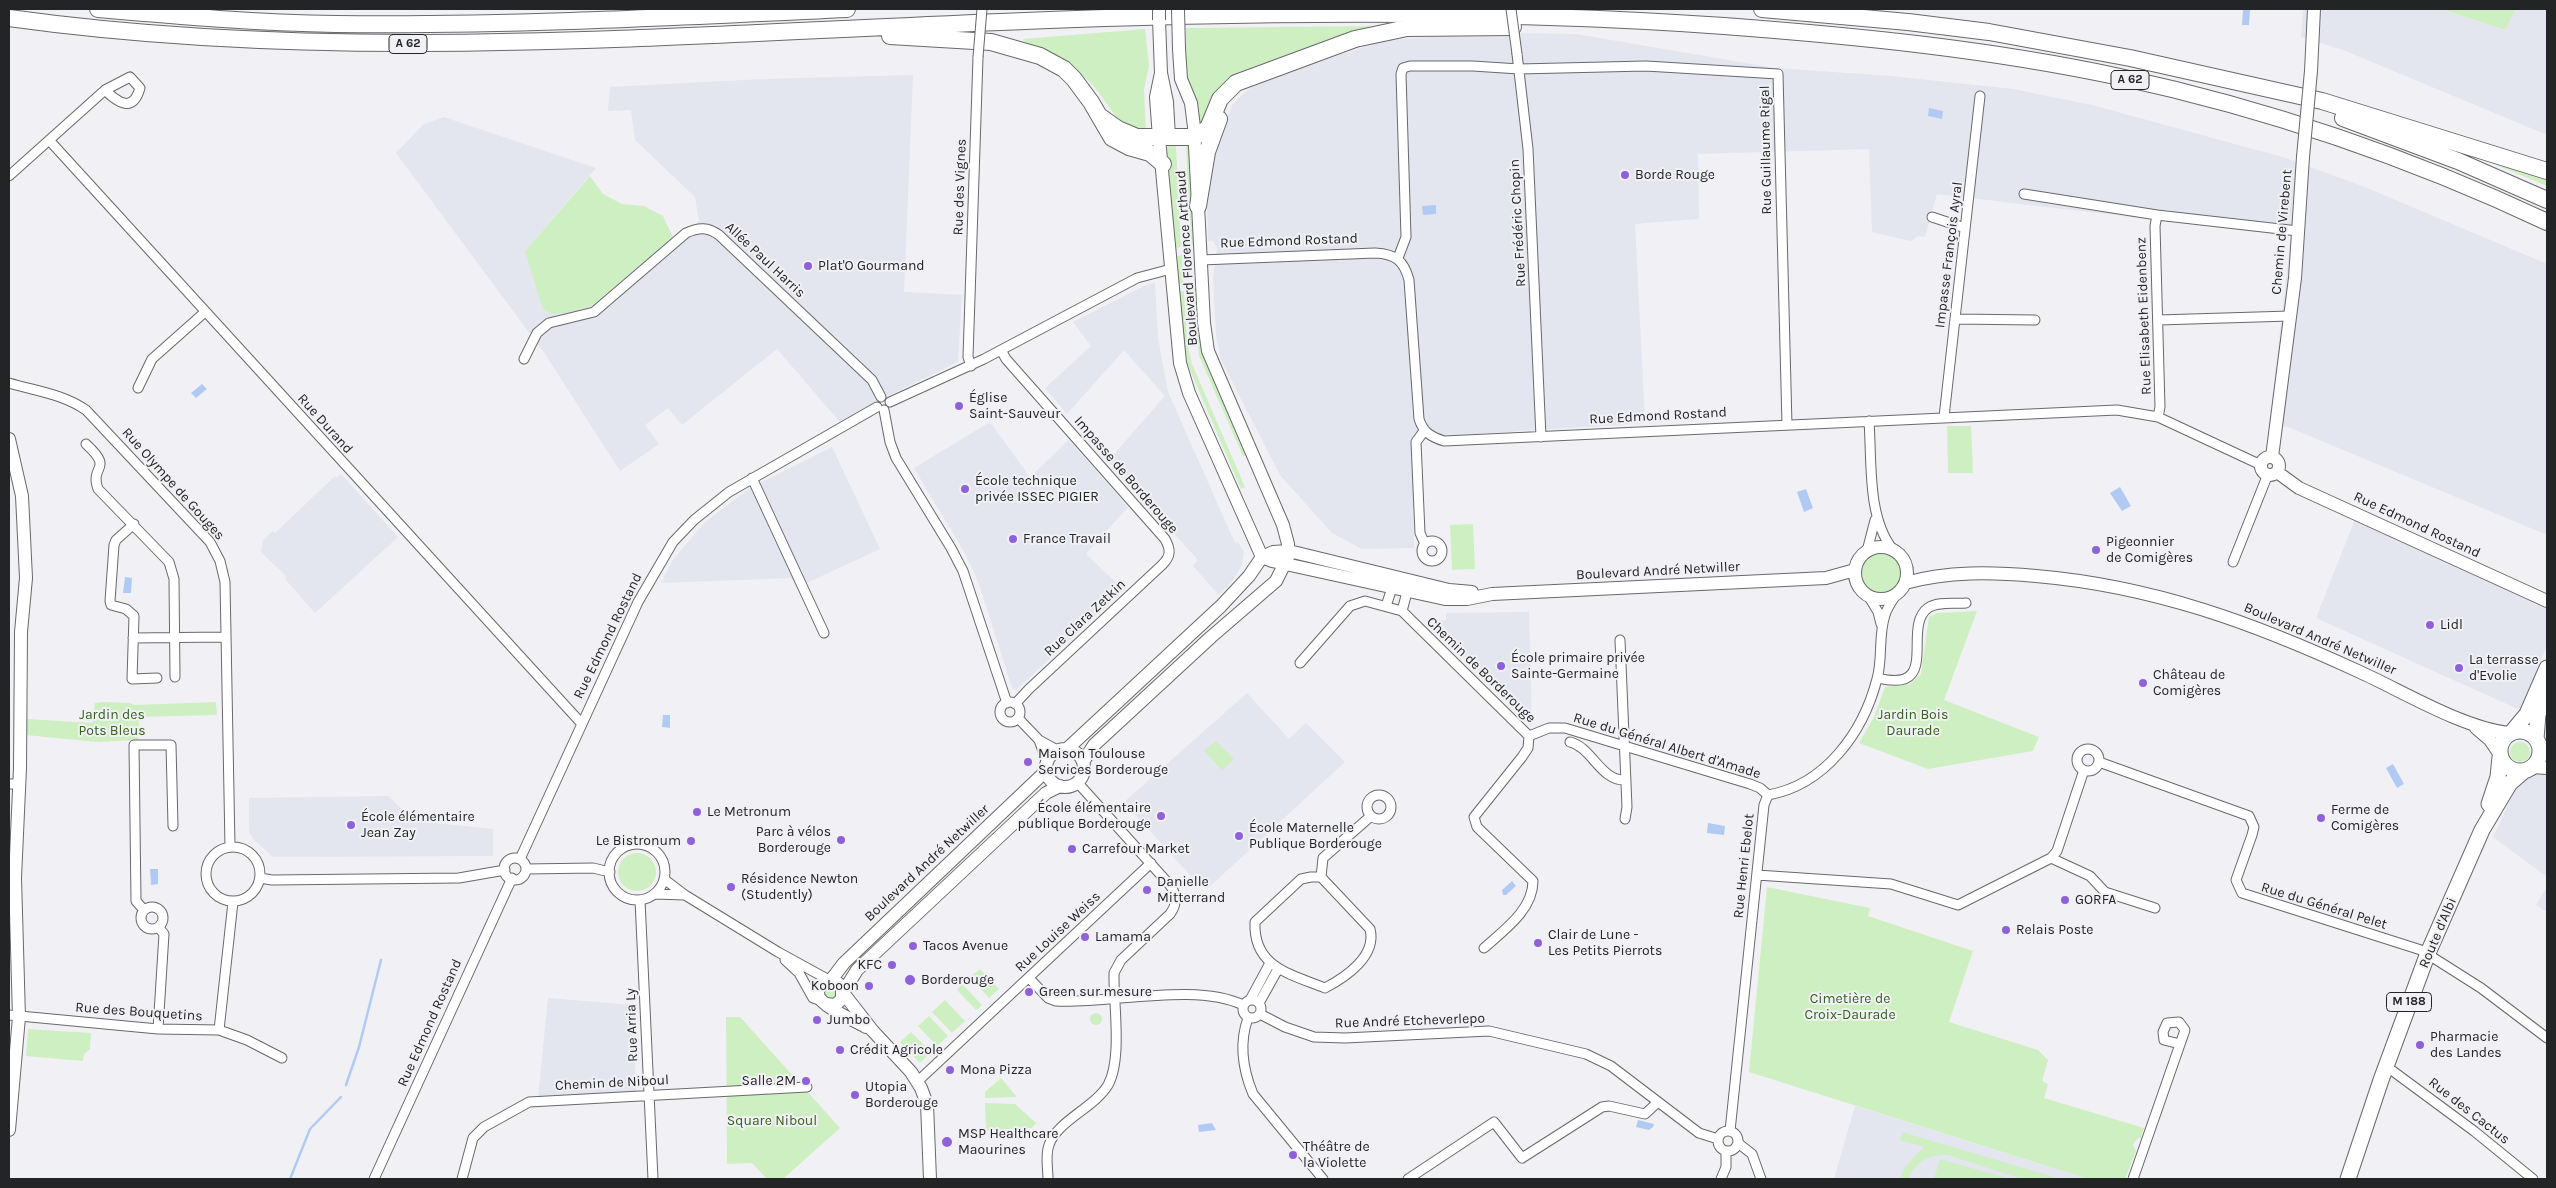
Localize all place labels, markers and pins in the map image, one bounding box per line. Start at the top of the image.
place label: Borde Rouge [1635,167,1715,183]
marker: Borde Rouge [1619,169,1631,181]
place label: Plat'O Gourmand [818,258,925,274]
marker: Plat'O Gourmand [802,260,814,272]
place label: Église Saint-Sauveur [969,390,1060,422]
marker: Église Saint-Sauveur [953,400,965,412]
place label: École technique privée ISSEC PIGIER [975,473,1099,506]
marker: École technique privée ISSEC PIGIER [959,483,971,495]
place label: France Travail [1023,531,1111,547]
marker: France Travail [1007,533,1019,545]
place label: Pigeonnier de Comigères [2106,534,2193,566]
marker: Pigeonnier de Comigères [2090,544,2102,556]
place label: Lidl [2440,617,2463,633]
marker: Lidl [2424,619,2436,631]
place label: École primaire privée Sainte-Germaine [1511,650,1645,682]
place label: La terrasse d'Evolie [2469,652,2539,684]
marker: École primaire privée Sainte-Germaine [1495,660,1507,672]
marker: La terrasse d'Evolie [2453,662,2465,674]
place label: Château de Comigères [2153,667,2225,700]
marker: Château de Comigères [2137,677,2149,689]
place label: Maison Toulouse Services Borderouge [1038,746,1168,779]
marker: Maison Toulouse Services Borderouge [1022,756,1034,768]
place label: École élémentaire publique Borderouge [1018,800,1151,832]
place label: Ferme de Comigères [2331,802,2399,834]
place label: Le Metronum [707,804,791,820]
marker: Le Metronum [691,806,703,818]
place label: École élémentaire Jean Zay [361,809,475,842]
marker: École élémentaire publique Borderouge [1155,810,1167,822]
marker: Ferme de Comigères [2315,812,2327,824]
marker: École élémentaire Jean Zay [345,819,357,831]
place label: École Maternelle Publique Borderouge [1249,820,1382,852]
place label: Parc à vélos Borderouge [756,824,831,856]
marker: École Maternelle Publique Borderouge [1233,830,1245,842]
place label: Le Bistronum [596,833,681,849]
marker: Parc à vélos Borderouge [835,834,847,846]
marker: Le Bistronum [685,835,697,847]
place label: Carrefour Market [1082,841,1190,857]
marker: Carrefour Market [1066,843,1078,855]
place label: Résidence Newton (Studently) [741,871,858,904]
place label: Danielle Mitterrand [1157,874,1225,906]
marker: Résidence Newton (Studently) [725,881,737,893]
marker: Danielle Mitterrand [1141,884,1153,896]
place label: GORFA [2075,892,2116,908]
marker: GORFA [2059,894,2071,906]
place label: Relais Poste [2016,922,2093,938]
marker: Relais Poste [2000,924,2012,936]
place label: Clair de Lune - Les Petits Pierrots [1548,927,1662,960]
place label: Lamama [1095,929,1151,945]
marker: Lamama [1079,931,1091,943]
marker: Clair de Lune - Les Petits Pierrots [1532,937,1544,949]
place label: Tacos Avenue [923,938,1008,954]
marker: Tacos Avenue [907,940,919,952]
place label: KFC [858,957,882,973]
marker: KFC [886,959,898,971]
place label: Borderouge [921,972,994,988]
marker: Borderouge [903,973,917,987]
place label: Koboon [811,978,859,994]
marker: Koboon [863,980,875,992]
place label: Green sur mesure [1039,984,1152,1000]
marker: Green sur mesure [1023,986,1035,998]
place label: Jumbo [827,1012,870,1028]
marker: Jumbo [811,1014,823,1026]
place label: Pharmacie des Landes [2430,1029,2502,1062]
marker: Pharmacie des Landes [2414,1039,2426,1051]
place label: Crédit Agricole [850,1042,943,1058]
marker: Crédit Agricole [834,1044,846,1056]
place label: Mona Pizza [960,1062,1032,1078]
marker: Mona Pizza [944,1064,956,1076]
place label: Salle 2M [742,1073,796,1089]
marker: Salle 2M [800,1075,812,1087]
place label: Utopia Borderouge [865,1079,938,1112]
marker: Utopia Borderouge [849,1089,861,1101]
place label: MSP Healthcare Maourines [958,1126,1058,1158]
marker: MSP Healthcare Maourines [940,1135,954,1149]
place label: Théâtre de la Violette [1303,1139,1370,1172]
marker: Théâtre de la Violette [1287,1149,1299,1161]

